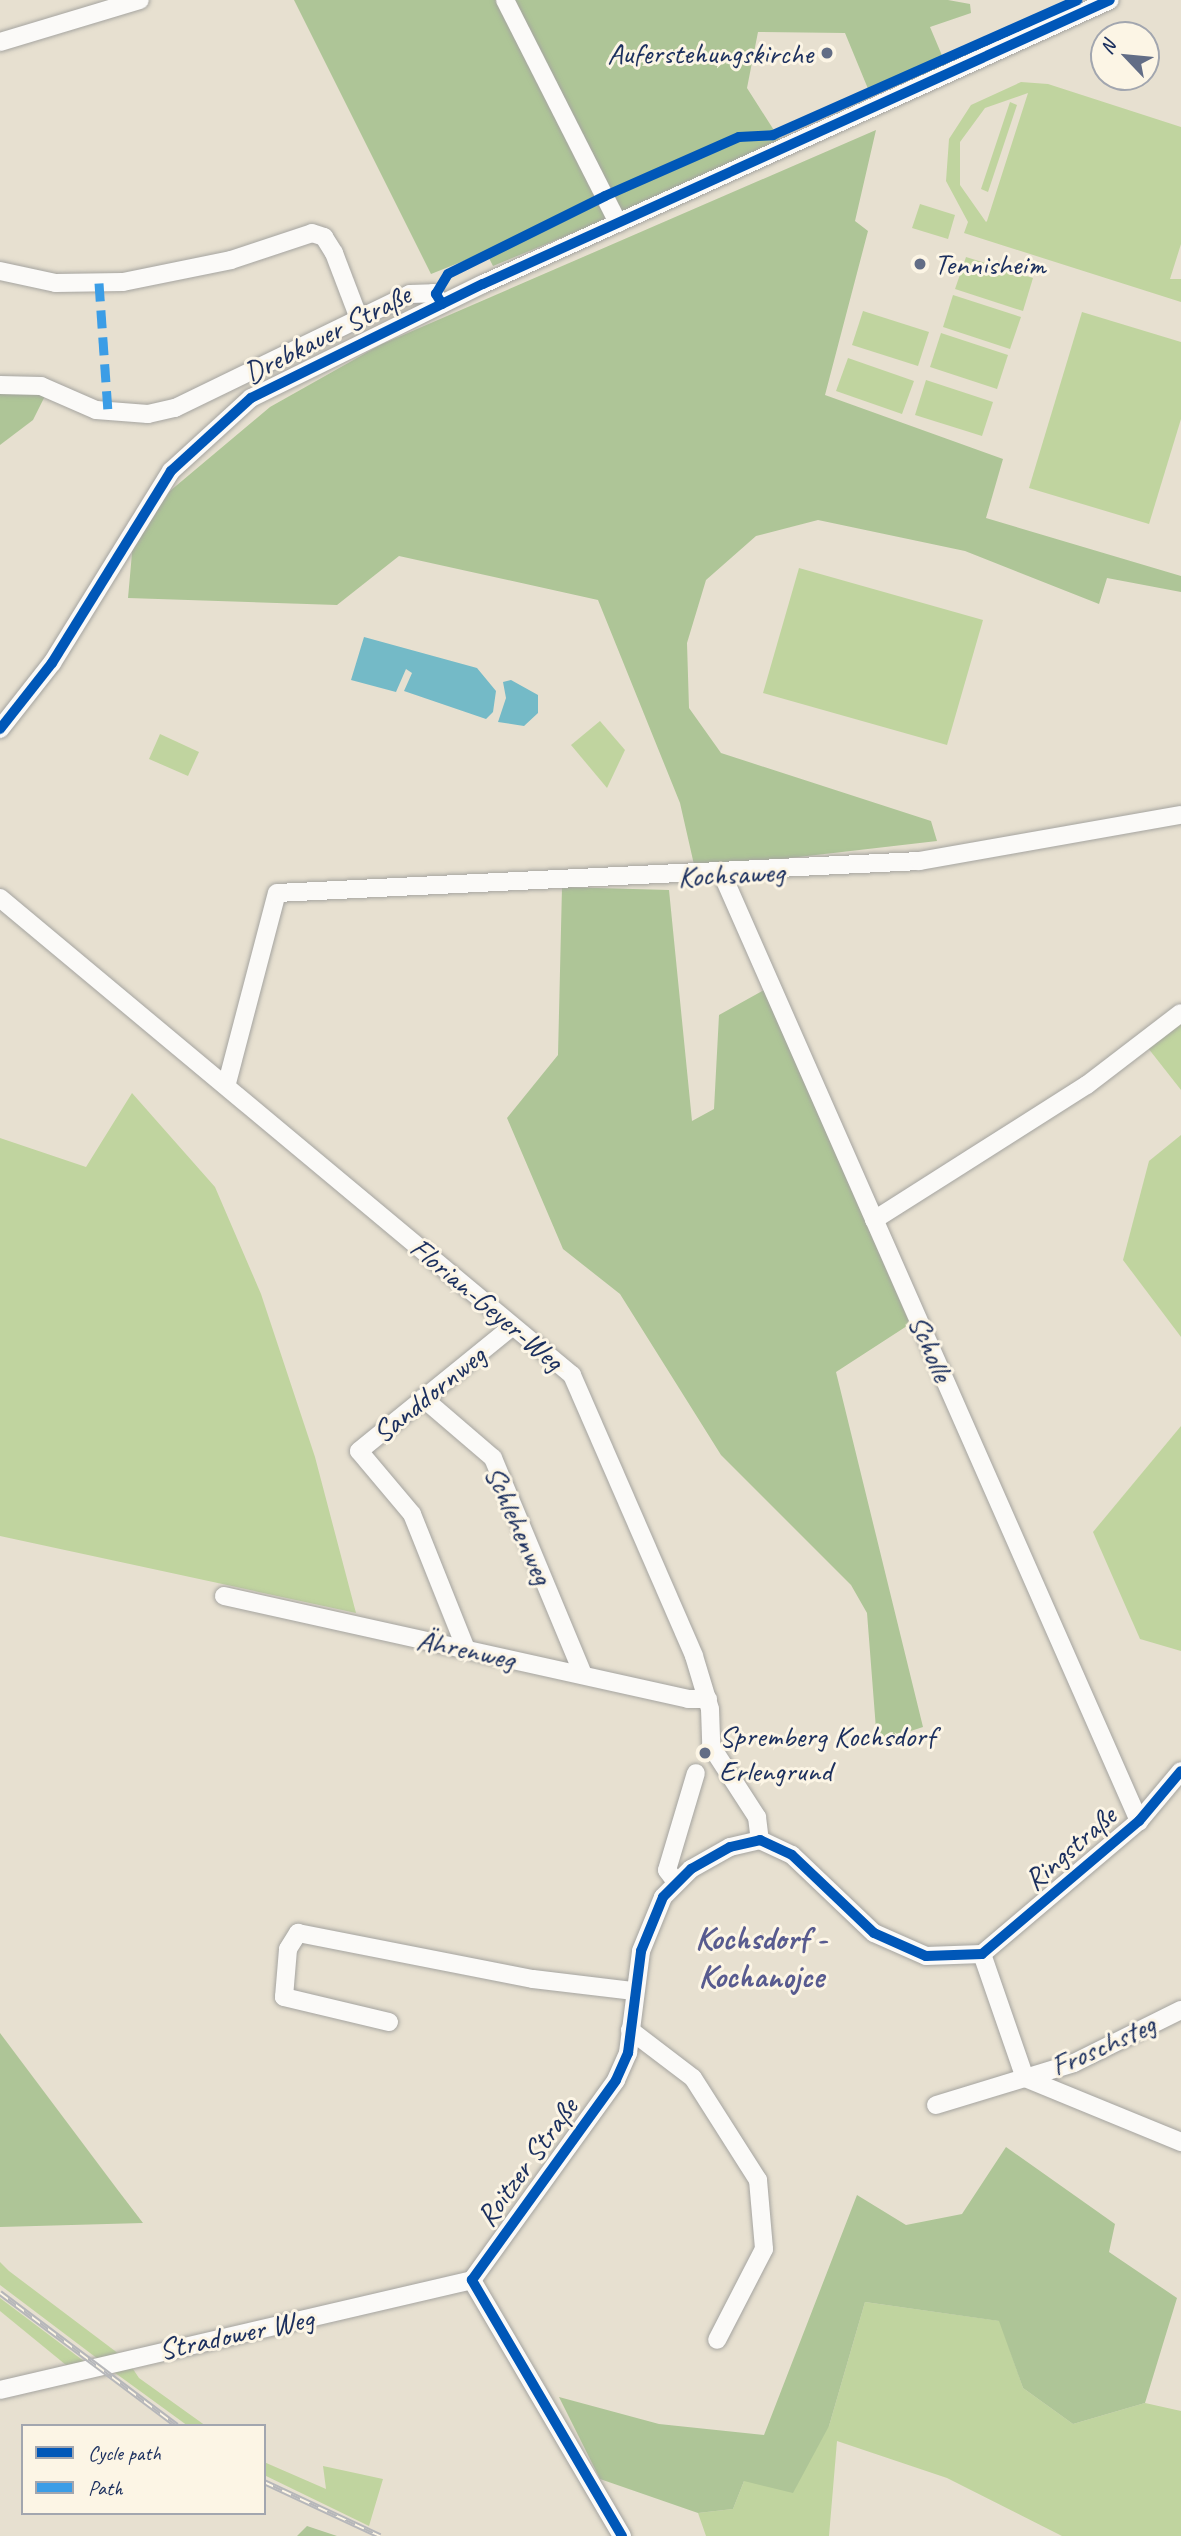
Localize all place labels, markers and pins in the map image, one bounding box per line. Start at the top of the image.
place label: Auferstehungskirche [607,35,813,71]
marker: Auferstehungskirche [819,45,835,61]
place label: Tennisheim [934,246,1045,282]
marker: Tennisheim [912,256,928,272]
place label: Spremberg Kochsdorf Erlengrund [719,1718,934,1788]
marker: Spremberg Kochsdorf Erlengrund [697,1745,713,1761]

